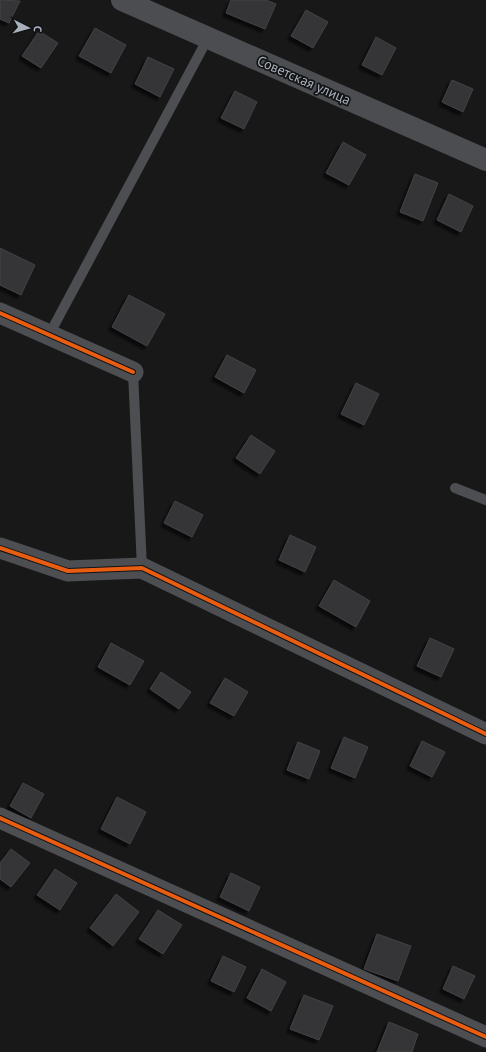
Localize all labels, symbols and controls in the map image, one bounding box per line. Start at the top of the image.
north arrow [8,8,48,48]
text: С [31,25,45,33]
street label: Советская улица [254,51,354,109]

